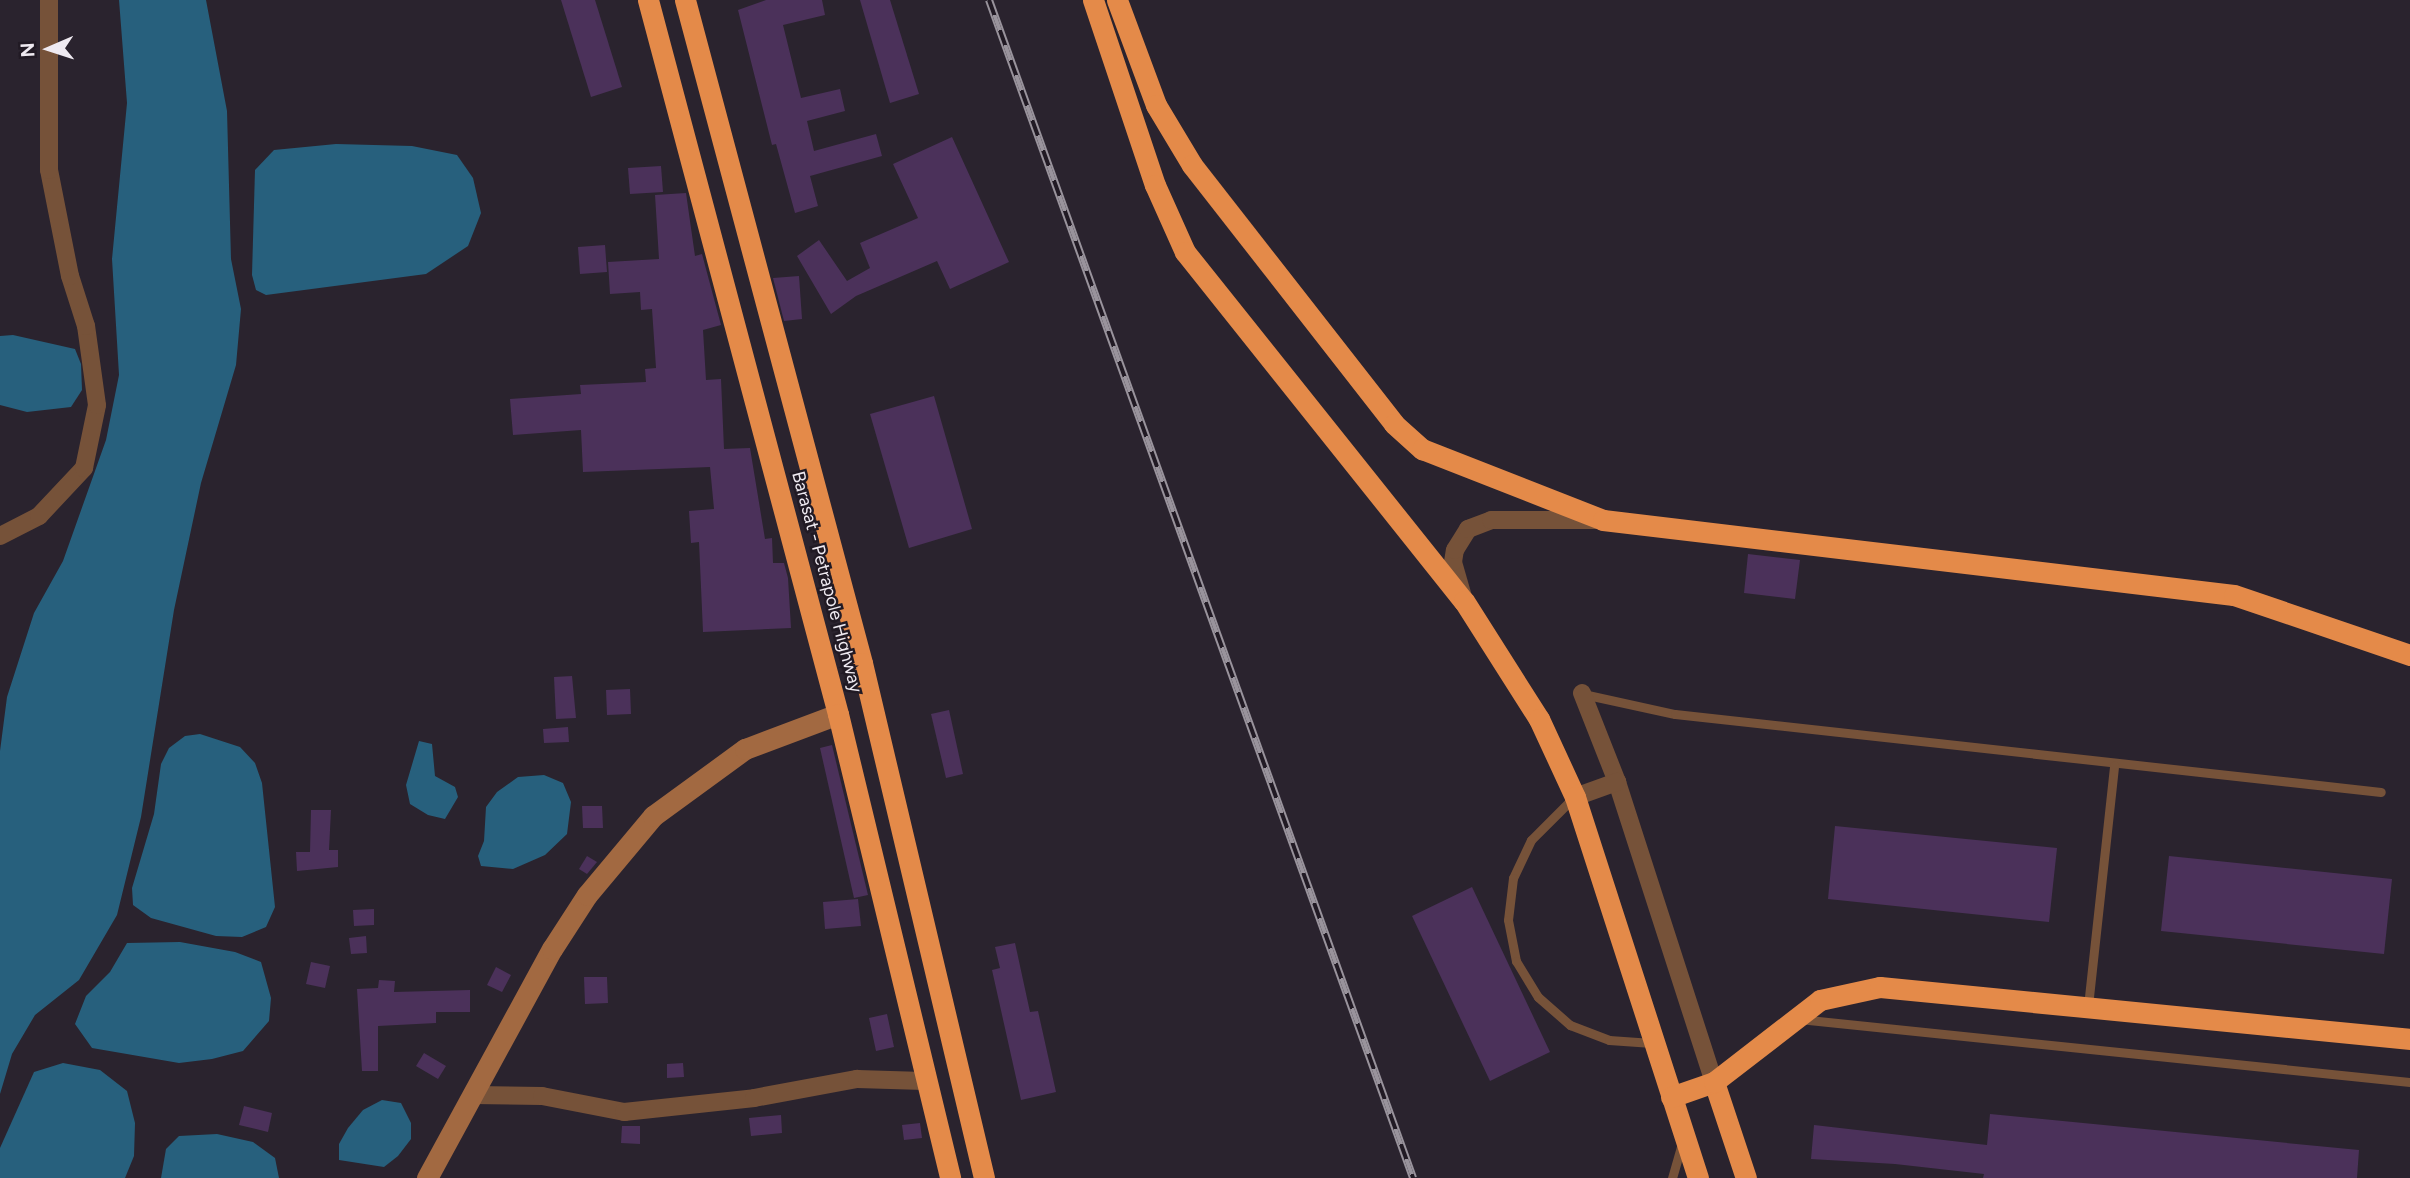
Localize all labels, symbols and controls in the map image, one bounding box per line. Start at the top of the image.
north arrow [14,14,84,84]
text: N [16,42,39,58]
street label: Barasat - Petrapole Highway [787,469,867,695]

